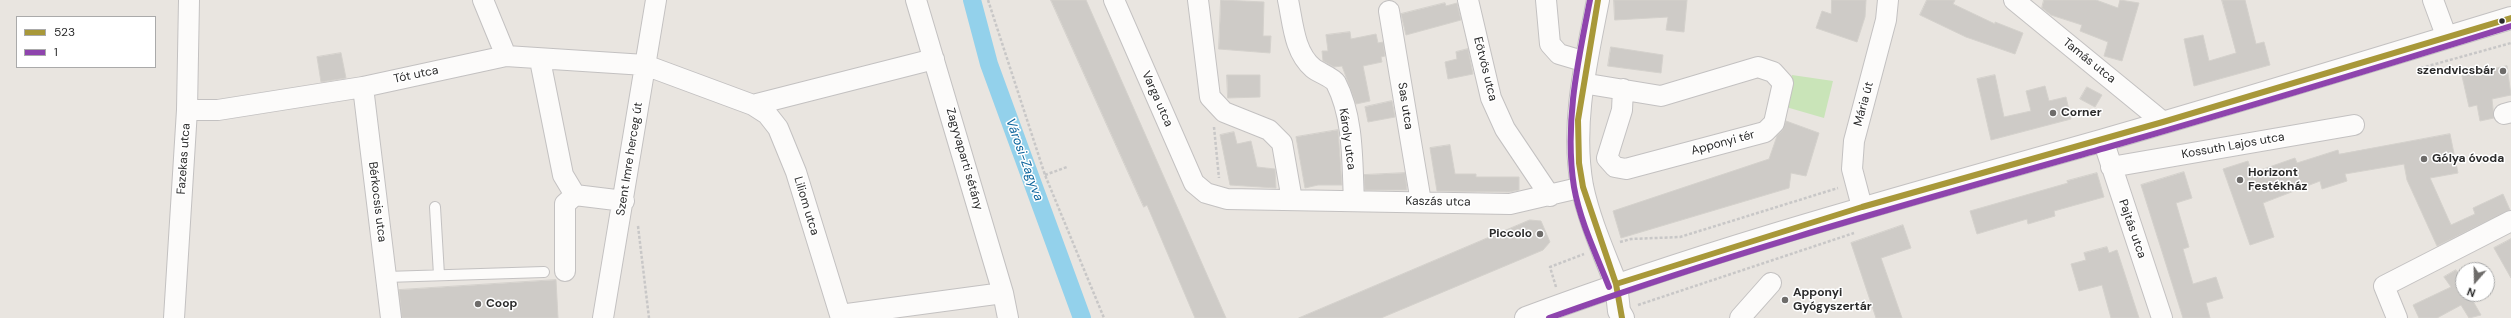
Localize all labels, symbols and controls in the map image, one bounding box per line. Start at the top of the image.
legend [16,16,156,68]
unlabelled marker [2497,16,2507,26]
text: 523 [54,24,75,40]
street label: Eötvös utca [1470,35,1500,103]
street label: Tamás utca [2060,35,2118,87]
text: 1 [54,44,58,60]
street label: Tót utca [392,63,440,87]
place label: szendvicsbár [2417,64,2495,78]
marker: szendvicsbár [2498,66,2508,76]
street label: Varga utca [1138,69,1176,129]
street label: Mária út [1851,80,1877,128]
street label: Sas utca [1394,81,1416,131]
street label: Szent Imre herceg út [614,101,646,217]
street label: Zagyvaparti sétány [943,106,985,212]
place label: Corner [2061,106,2102,120]
street label: Károly utca [1336,107,1358,171]
marker: Corner [2048,108,2058,118]
water label: Városi-Zagyva [1002,117,1046,203]
street label: Fazekas utca [174,123,194,195]
street label: Apponyi tér [1690,128,1756,158]
street label: Kossuth Lajos utca [2180,130,2286,162]
place label: Gólya óvoda [2432,152,2504,166]
marker: Gólya óvoda [2419,154,2429,164]
street label: Bérkocsis utca [365,161,389,243]
place label: Horizont Festékház [2248,166,2307,194]
street label: Liliom utca [790,175,822,237]
marker: Horizont Festékház [2235,175,2245,185]
street label: Kaszás utca [1405,194,1471,210]
street label: Pajtás utca [2115,198,2149,260]
place label: Piccolo [1489,227,1532,241]
marker: Piccolo [1535,229,1545,239]
north arrow [2455,262,2495,302]
text: N [2465,284,2477,300]
place label: Apponyi Gyógyszertár [1793,286,1872,314]
marker: Apponyi Gyógyszertár [1780,295,1790,305]
place label: Coop [486,297,517,311]
marker: Coop [473,299,483,309]

